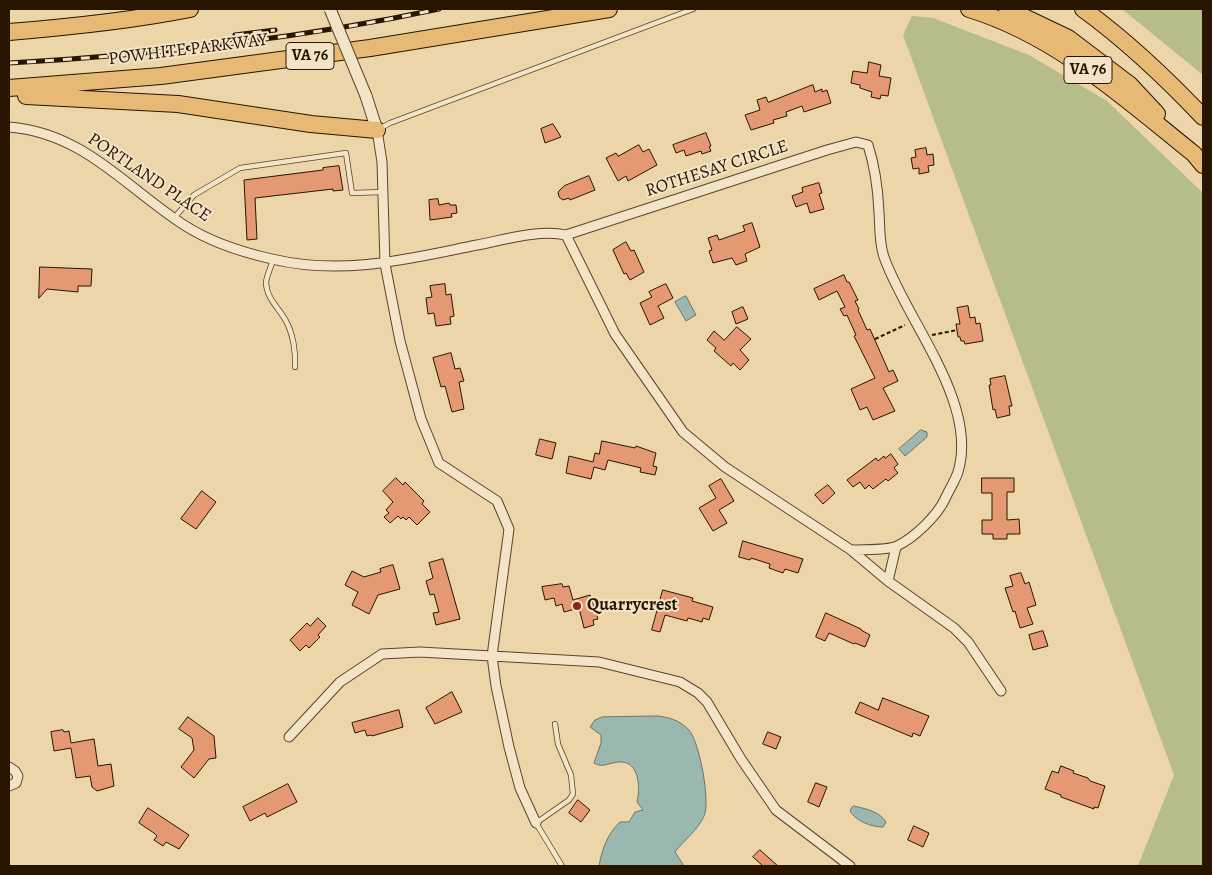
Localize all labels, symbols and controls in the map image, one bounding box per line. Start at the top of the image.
street label: POWHITE PARKWAY [107,30,269,70]
road number: VA 76 [286,42,334,70]
road number: VA 76 [1064,56,1112,84]
street label: PORTLAND PLACE [83,129,215,227]
street label: ROTHESAY CIRCLE [643,136,791,202]
place label: Quarrycrest [587,595,678,617]
marker: Quarrycrest [571,600,583,612]

